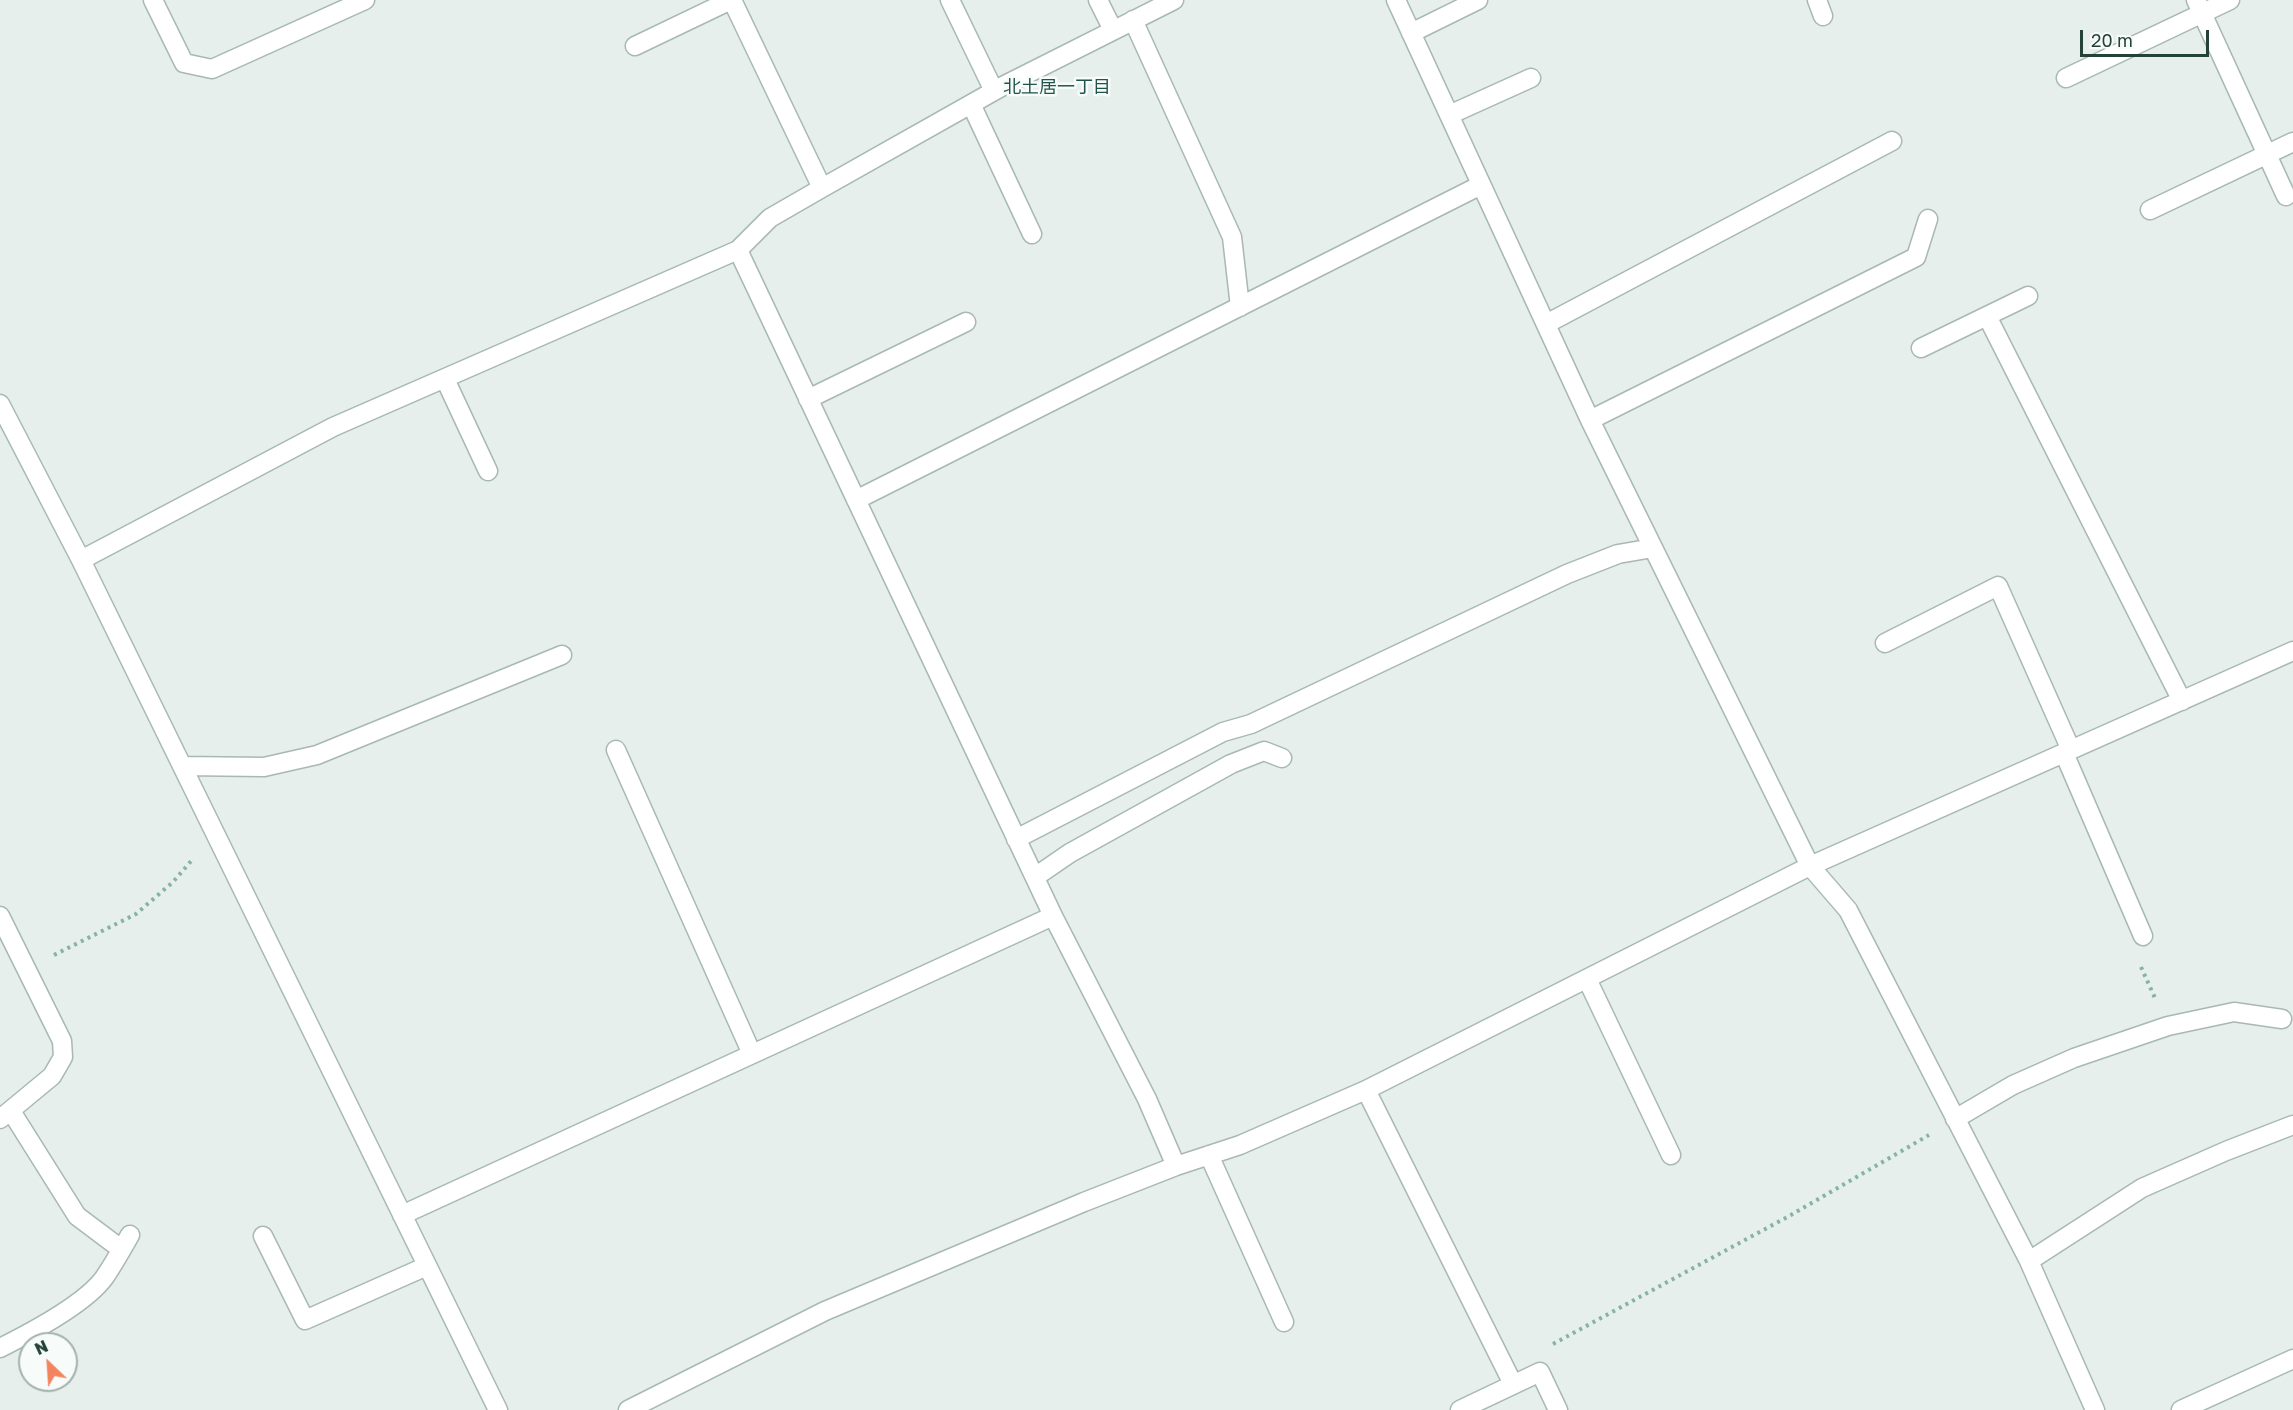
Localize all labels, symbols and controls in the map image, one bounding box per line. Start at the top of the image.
scale bar [2083,18,2212,56]
text: 20 m [2091,29,2133,51]
district label: 北土居一丁目 [1003,76,1111,98]
north arrow [18,1332,78,1392]
text: N [31,1336,51,1359]

